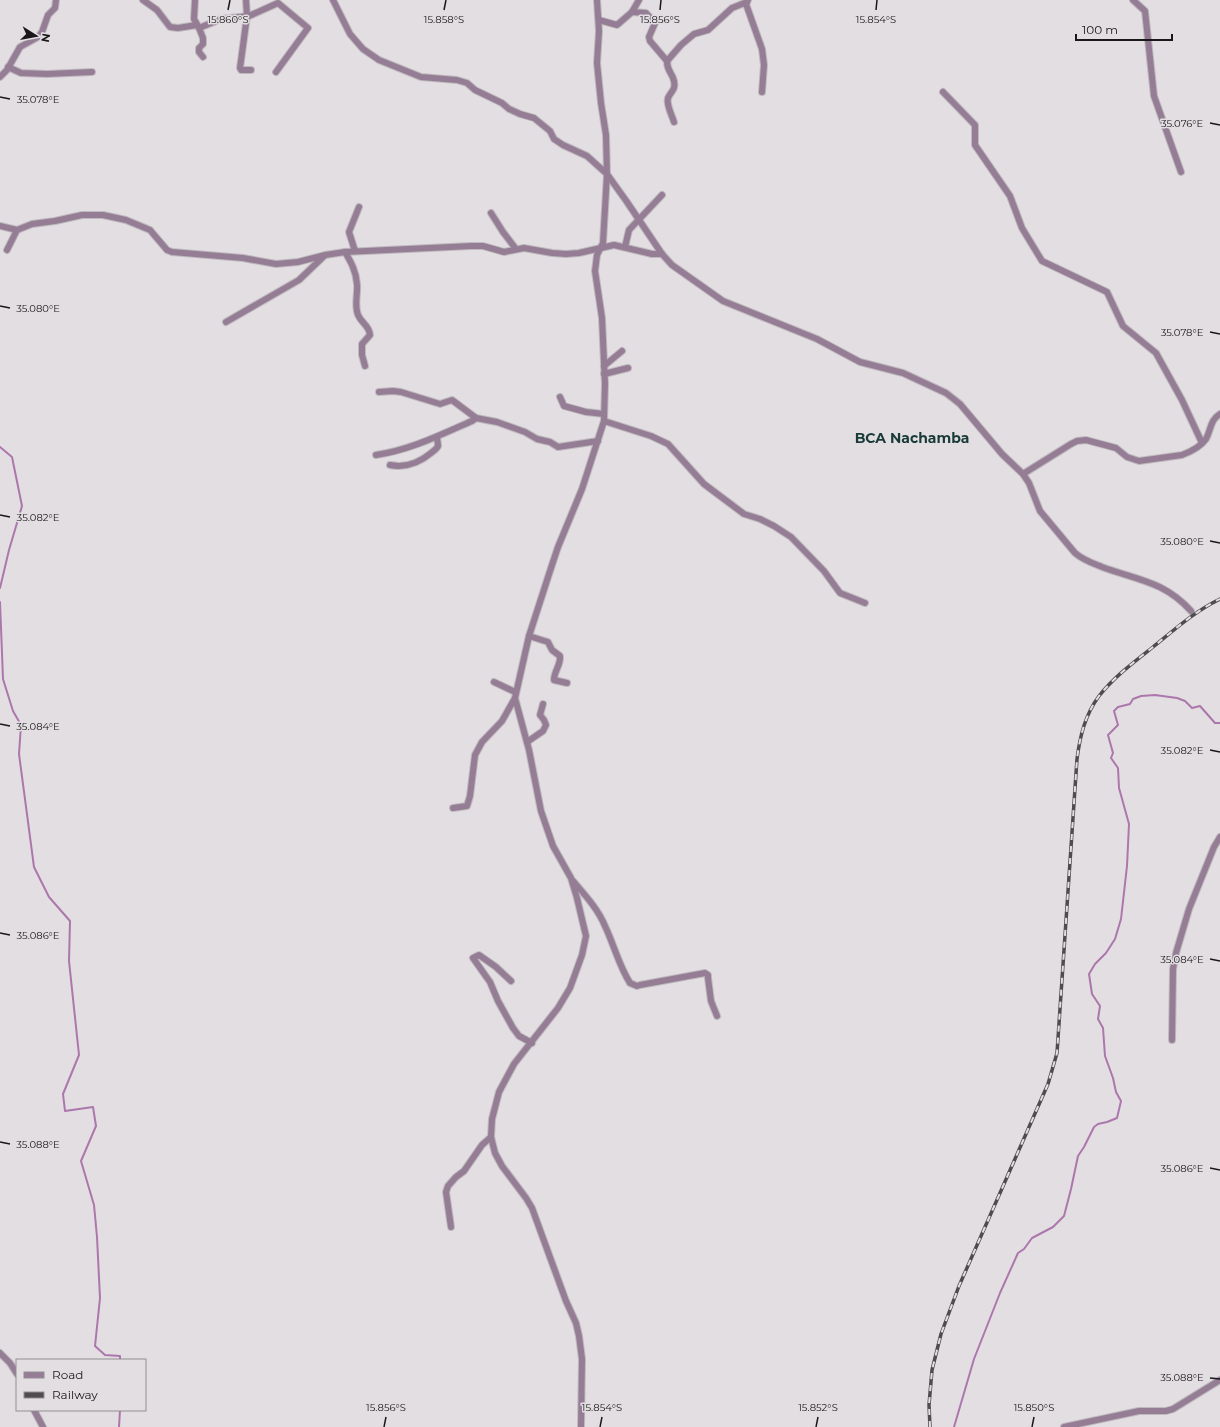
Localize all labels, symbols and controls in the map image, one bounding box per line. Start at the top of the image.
text: 15.860°S [207,13,249,26]
text: 15.858°S [424,13,464,26]
text: 15.856°S [640,13,680,26]
text: 15.854°S [856,13,896,26]
north arrow [16,16,56,56]
scale bar [1076,16,1172,42]
text: 100 m [1082,22,1118,37]
text: N [38,32,54,44]
text: 35.078°E [17,93,60,106]
text: 35.076°E [1161,117,1203,130]
text: 35.080°E [16,302,60,315]
text: 35.078°E [1161,326,1204,339]
district label: BCA Nachamba [855,429,969,447]
text: 35.082°E [17,511,60,524]
text: 35.080°E [1160,535,1204,548]
text: 35.084°E [16,720,60,733]
text: 35.082°E [1161,744,1204,757]
text: 35.086°E [17,929,60,942]
text: 35.084°E [1160,953,1204,966]
text: 35.088°E [16,1138,60,1151]
text: 35.086°E [1161,1162,1204,1175]
legend [16,1359,146,1411]
text: Road [52,1367,83,1382]
text: 35.088°E [1160,1371,1204,1384]
text: Railway [52,1387,98,1402]
text: 15.856°S [366,1401,406,1414]
text: 15.854°S [582,1401,622,1414]
text: 15.852°S [798,1401,838,1414]
text: 15.850°S [1014,1401,1054,1414]

